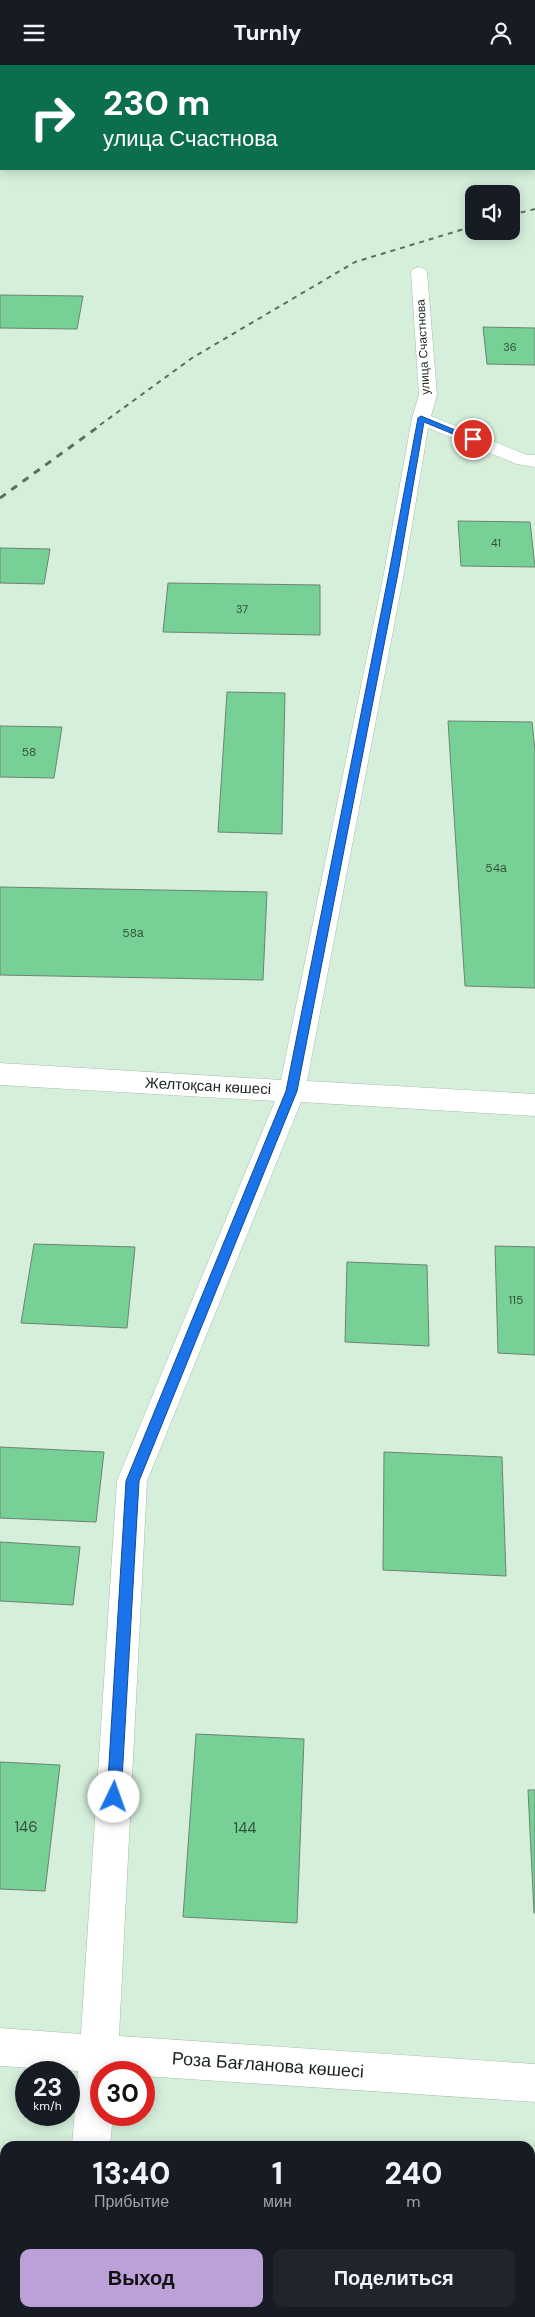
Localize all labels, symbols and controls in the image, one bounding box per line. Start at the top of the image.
text: Turnly [234,18,301,47]
icon: menu [20,19,48,47]
icon: person [487,19,515,47]
text: 230 m [103,80,210,126]
icon: right [20,85,85,150]
text: улица Счастнова [103,124,278,153]
map controls [465,185,520,240]
button: sound [465,185,520,240]
street label: улица Счастнова [412,299,433,395]
house number: 36 [503,340,517,354]
pin [452,418,494,460]
icon: arrive [459,425,487,453]
house number: 41 [491,536,501,550]
house number: 37 [236,602,248,616]
house number: 58 [22,744,36,760]
house number: 54а [485,860,507,876]
house number: 58а [122,925,144,941]
street label: Желтоқсан көшесі [145,1073,271,1099]
house number: 115 [509,1292,523,1308]
position arrow [87,1770,139,1822]
house number: 146 [14,1817,38,1837]
house number: 144 [234,1818,256,1838]
street label: Роза Бағланова көшесі [171,2046,365,2084]
speed limit sign: 30 [90,2061,155,2126]
text: 23 [33,2071,62,2104]
text: km/h [33,2098,62,2114]
text: 13:40 [93,2154,170,2193]
text: 1 [272,2154,283,2193]
text: 240 [384,2154,442,2193]
text: Прибытие [94,2191,169,2212]
text: мин [263,2191,292,2212]
text: m [406,2191,421,2212]
button: Выход [20,2249,263,2307]
button: Поделиться [273,2249,515,2307]

